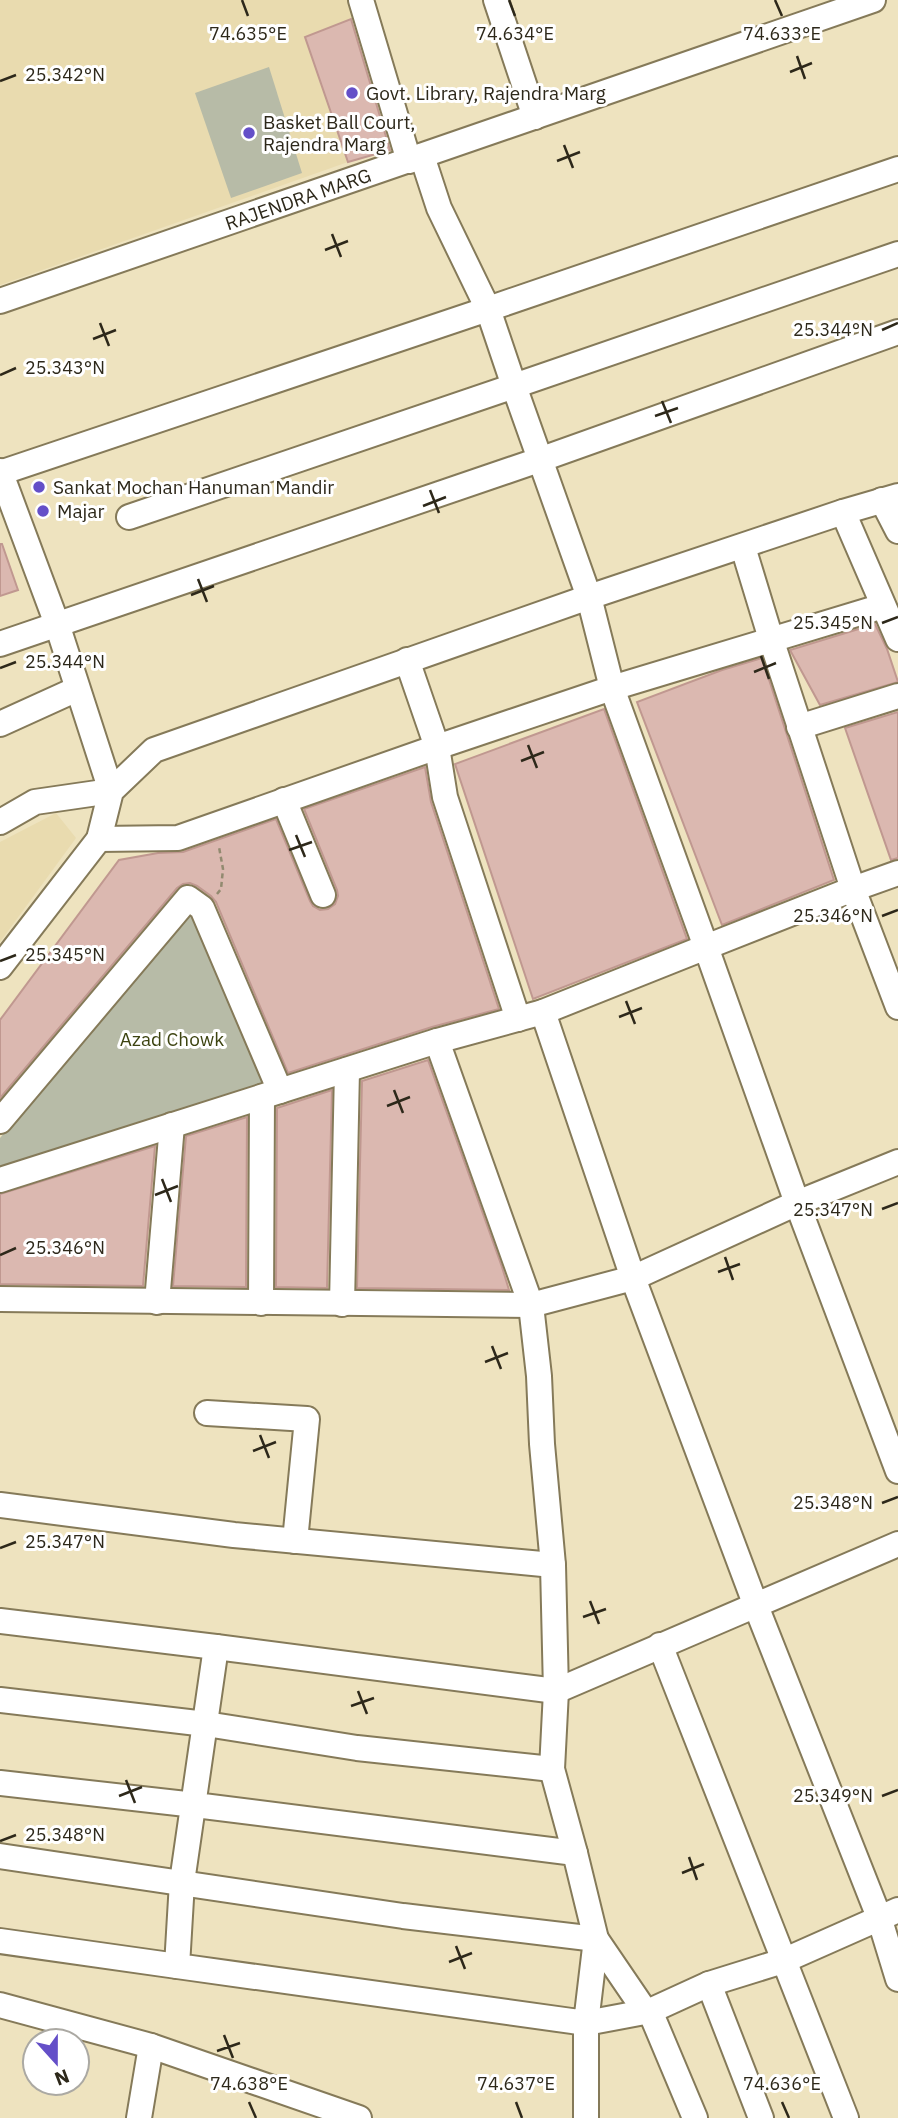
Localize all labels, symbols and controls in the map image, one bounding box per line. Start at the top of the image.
text: 74.635°E [209,22,287,45]
text: 74.634°E [476,22,554,45]
text: 74.633°E [743,22,821,45]
text: 25.342°N [25,63,105,86]
place label: Govt. Library, Rajendra Marg [366,81,606,105]
marker: Govt. Library, Rajendra Marg [344,85,360,101]
place label: Basket Ball Court, Rajendra Marg [263,110,415,156]
marker: Basket Ball Court, Rajendra Marg [241,125,257,141]
street label: RAJENDRA MARG [222,163,374,235]
text: 25.344°N [793,318,873,341]
text: 25.343°N [25,356,105,379]
place label: Sankat Mochan Hanuman Mandir [53,475,334,499]
marker: Sankat Mochan Hanuman Mandir [31,479,47,495]
place label: Majar [57,499,104,523]
marker: Majar [35,503,51,519]
text: 25.345°N [793,611,873,634]
text: 25.344°N [25,650,105,673]
text: 25.346°N [793,904,873,927]
text: 25.345°N [25,943,105,966]
park label: Azad Chowk [120,1027,224,1051]
text: 25.347°N [793,1198,873,1221]
text: 25.346°N [25,1236,105,1259]
text: 25.348°N [793,1491,873,1514]
text: 25.347°N [25,1530,105,1553]
text: 25.349°N [793,1784,873,1807]
text: 25.348°N [25,1823,105,1846]
north arrow [21,2027,91,2097]
text: N [51,2064,73,2092]
text: 74.638°E [210,2072,288,2095]
text: 74.637°E [477,2072,555,2095]
text: 74.636°E [743,2072,821,2095]

